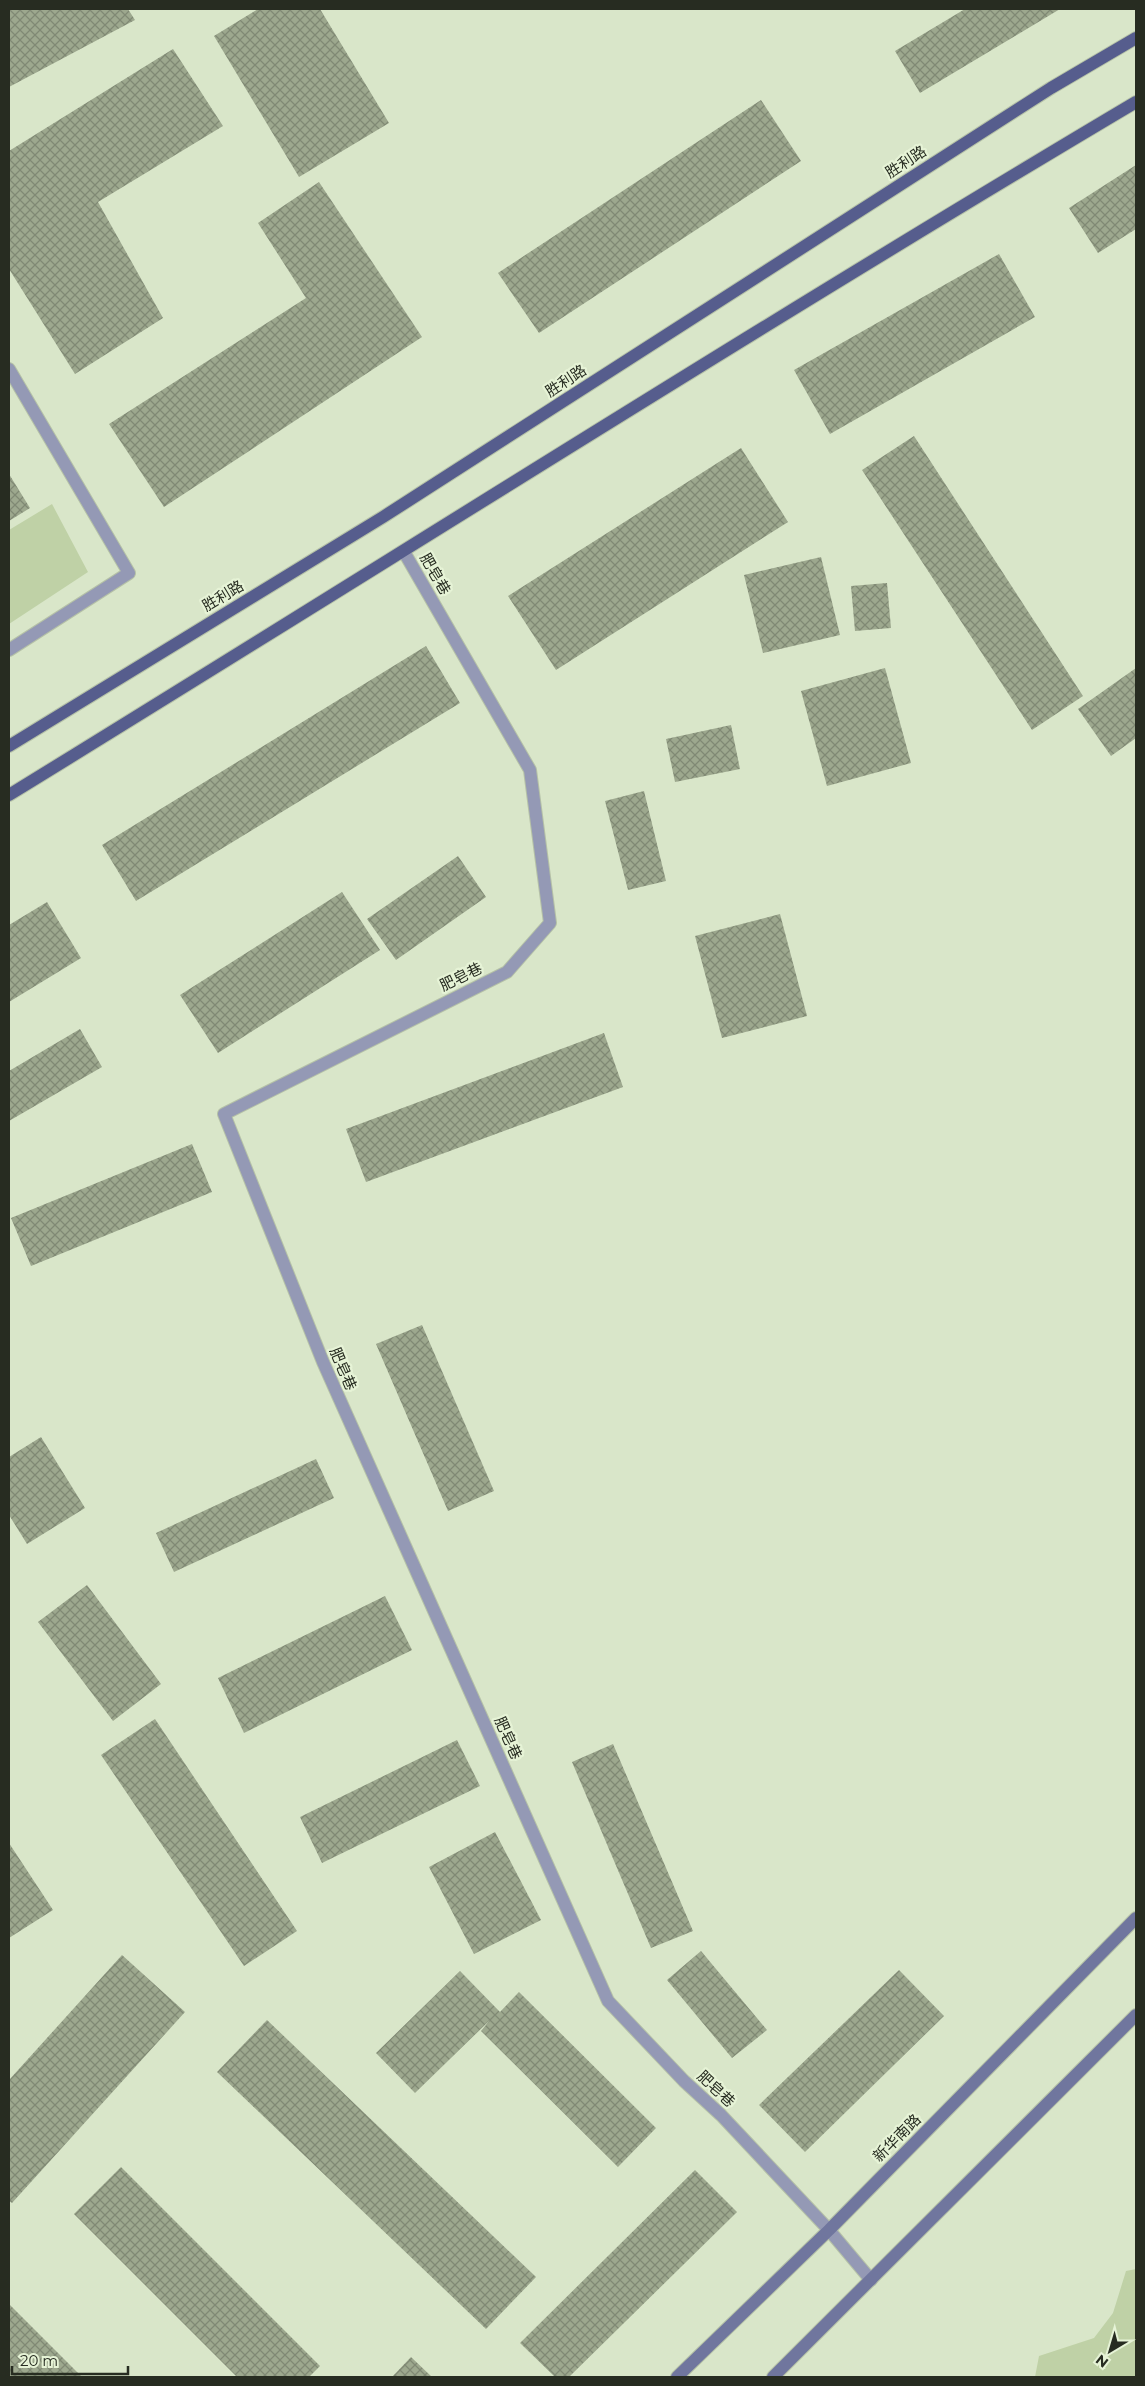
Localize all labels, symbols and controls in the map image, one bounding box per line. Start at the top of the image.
street label: 胜利路 [882,141,930,182]
street label: 胜利路 [542,360,590,401]
street label: 肥皂巷 [416,550,455,598]
street label: 胜利路 [199,576,247,615]
street label: 肥皂巷 [436,958,485,995]
street label: 肥皂巷 [326,1344,361,1393]
street label: 肥皂巷 [491,1713,526,1762]
street label: 肥皂巷 [693,2066,739,2111]
street label: 新华南路 [869,2110,925,2166]
north arrow [1085,2326,1135,2376]
scale bar [12,2344,129,2376]
text: 20 m [20,2351,58,2370]
text: N [1092,2351,1112,2372]

